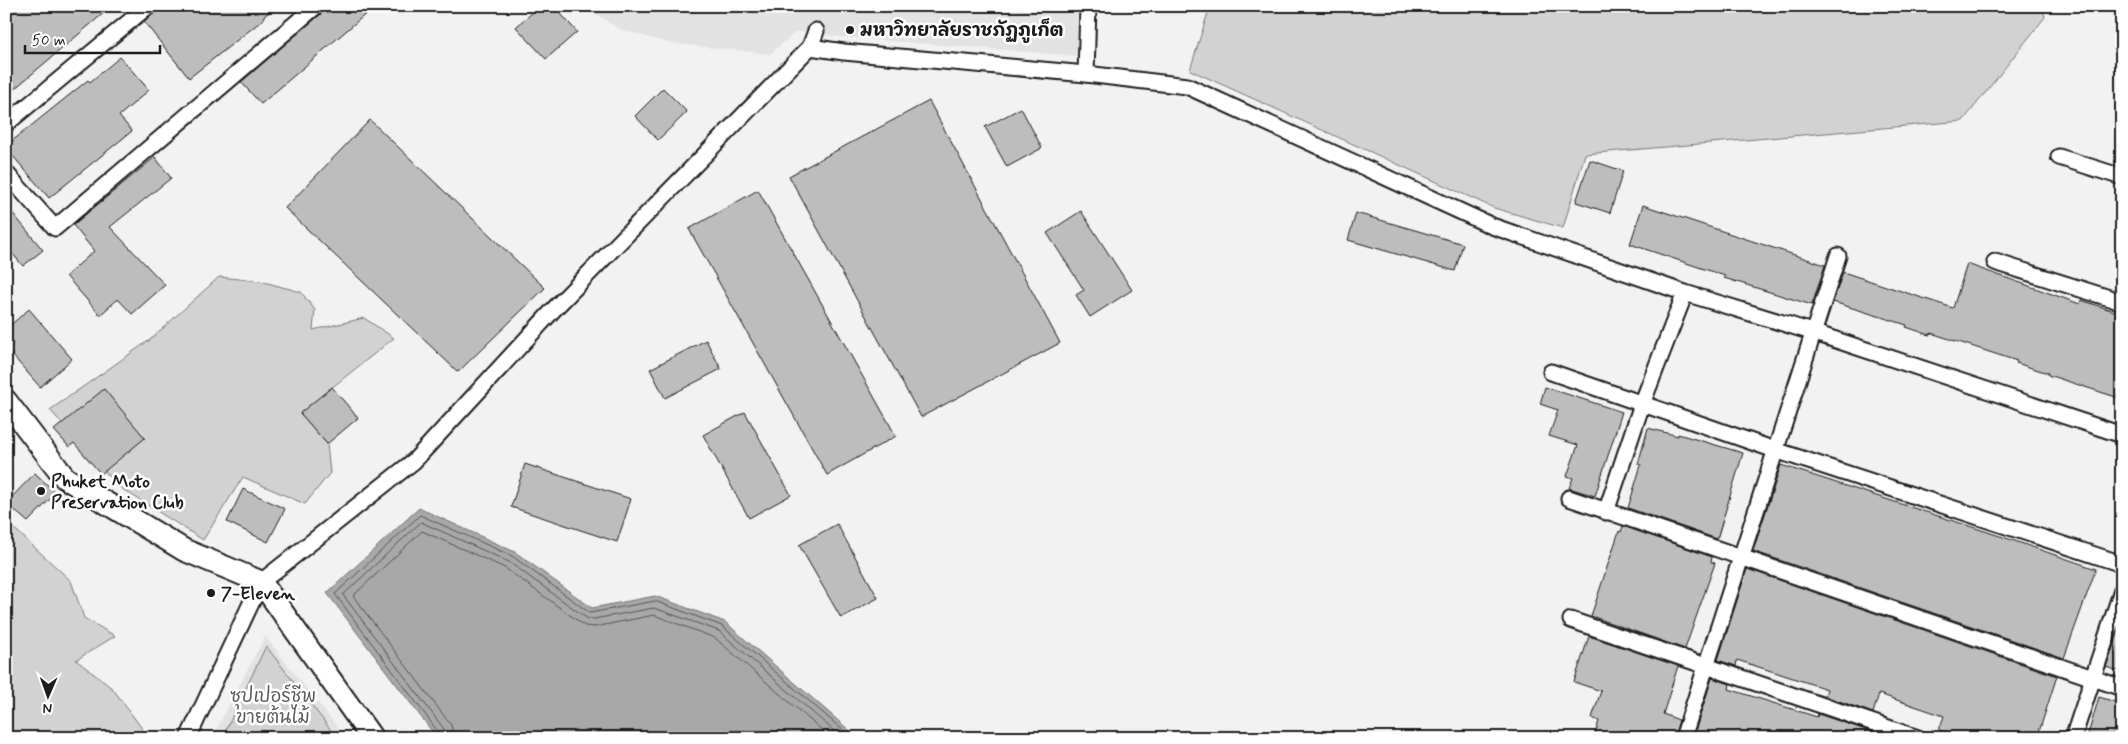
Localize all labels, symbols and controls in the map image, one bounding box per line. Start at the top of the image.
place label: มหาวิทยาลัยราชภัฏภูเก็ต [860,18,1064,43]
scale bar [25,22,160,54]
marker: มหาวิทยาลัยราชภัฏภูเก็ต [844,24,856,36]
text: 50 m [32,31,66,51]
place label: Phuket Moto Preservation Club [51,470,184,515]
marker: Phuket Moto Preservation Club [35,485,47,497]
place label: 7-Eleven [221,582,296,606]
marker: 7-Eleven [205,587,217,599]
north arrow [22,672,72,722]
park label: ซุปเปอร์ชีพ ขายต้นไม้ [230,683,316,730]
text: N [43,699,53,717]

